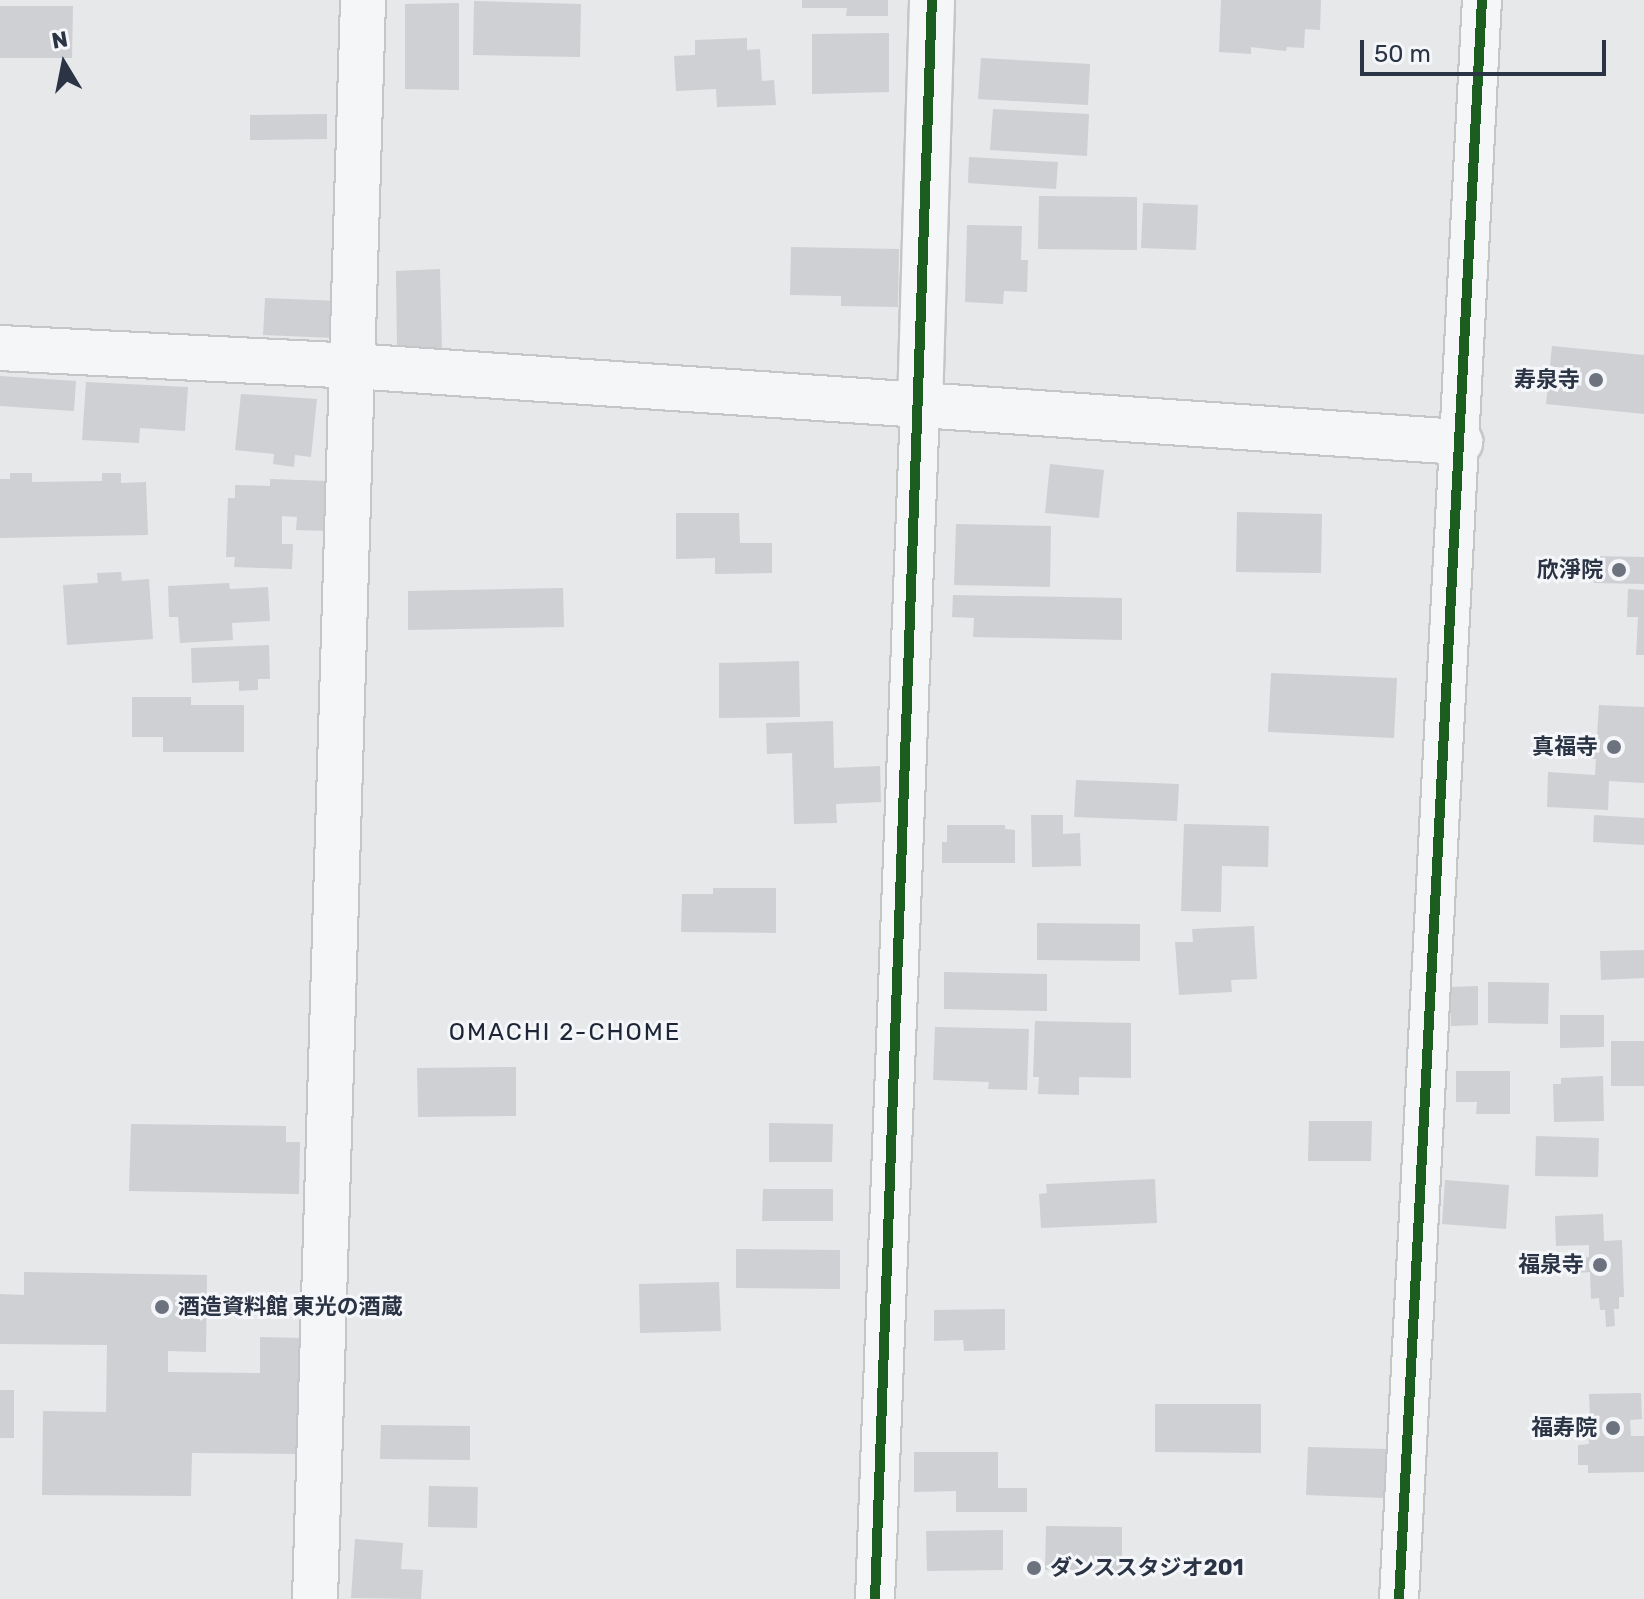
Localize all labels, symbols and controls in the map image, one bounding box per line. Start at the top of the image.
north arrow [24,24,104,104]
scale bar [1364,24,1610,74]
text: N [50,25,70,55]
text: 50 m [1374,40,1431,68]
place label: 寿泉寺 [1514,367,1580,393]
marker: 寿泉寺 [1587,371,1605,389]
place label: 欣淨院 [1537,557,1603,583]
marker: 欣淨院 [1610,561,1628,579]
place label: 真福寺 [1532,734,1598,760]
marker: 真福寺 [1605,738,1623,756]
district label: OMACHI 2-CHOME [449,1019,681,1047]
place label: 福泉寺 [1518,1252,1584,1278]
marker: 福泉寺 [1591,1256,1609,1274]
place label: 酒造資料館 東光の酒蔵 [178,1294,403,1320]
marker: 酒造資料館 東光の酒蔵 [153,1298,171,1316]
place label: 福寿院 [1531,1415,1597,1441]
marker: 福寿院 [1604,1419,1622,1437]
place label: ダンススタジオ201 [1050,1555,1244,1581]
marker: ダンススタジオ201 [1025,1559,1043,1577]

